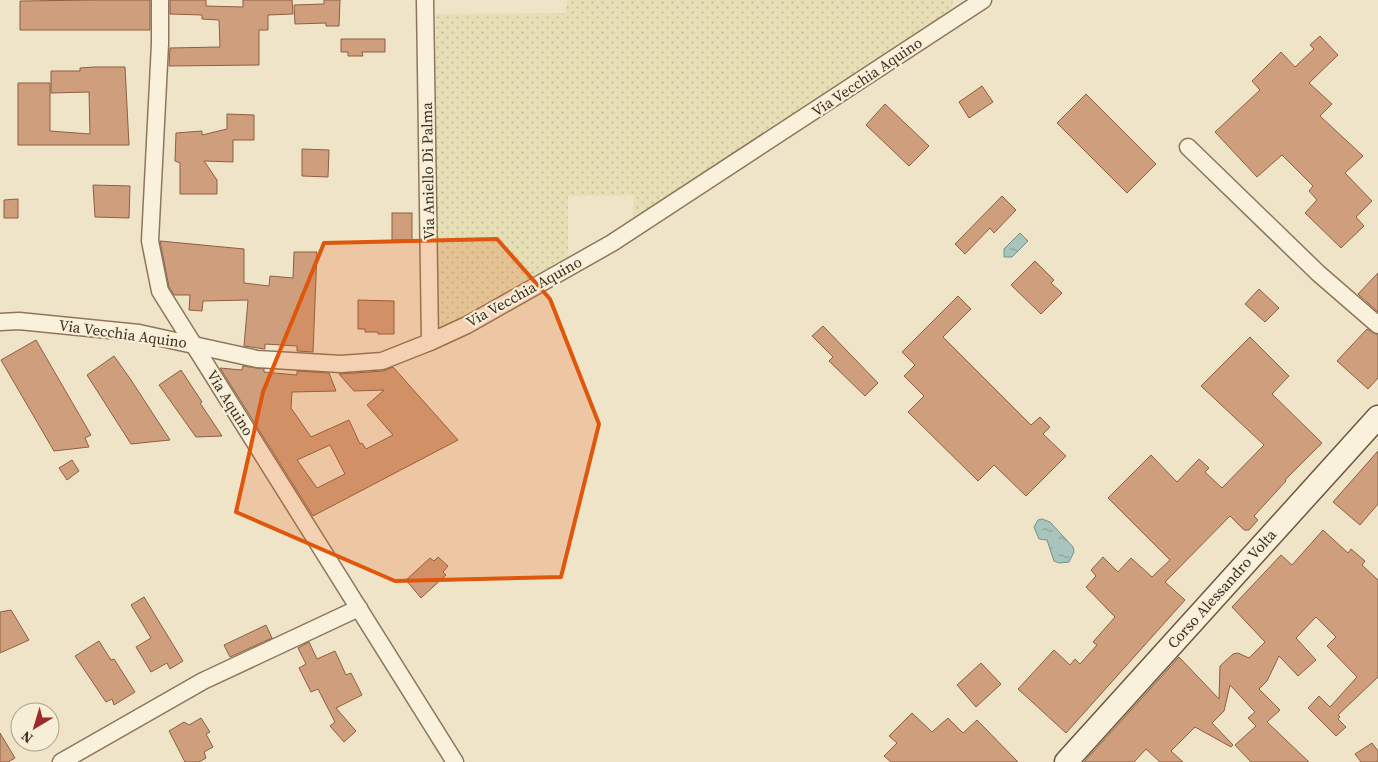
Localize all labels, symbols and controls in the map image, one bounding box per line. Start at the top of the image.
street label: Via Vecchia Aquino [807,32,926,121]
street label: Via Aniello Di Palma [416,102,439,240]
street label: Via Vecchia Aquino [462,251,585,332]
street label: Via Vecchia Aquino [58,314,188,353]
street label: Via Aquino [202,366,259,440]
street label: Corso Alessandro Volta [1162,524,1281,653]
north arrow [10,702,60,752]
text: N [17,726,37,748]

